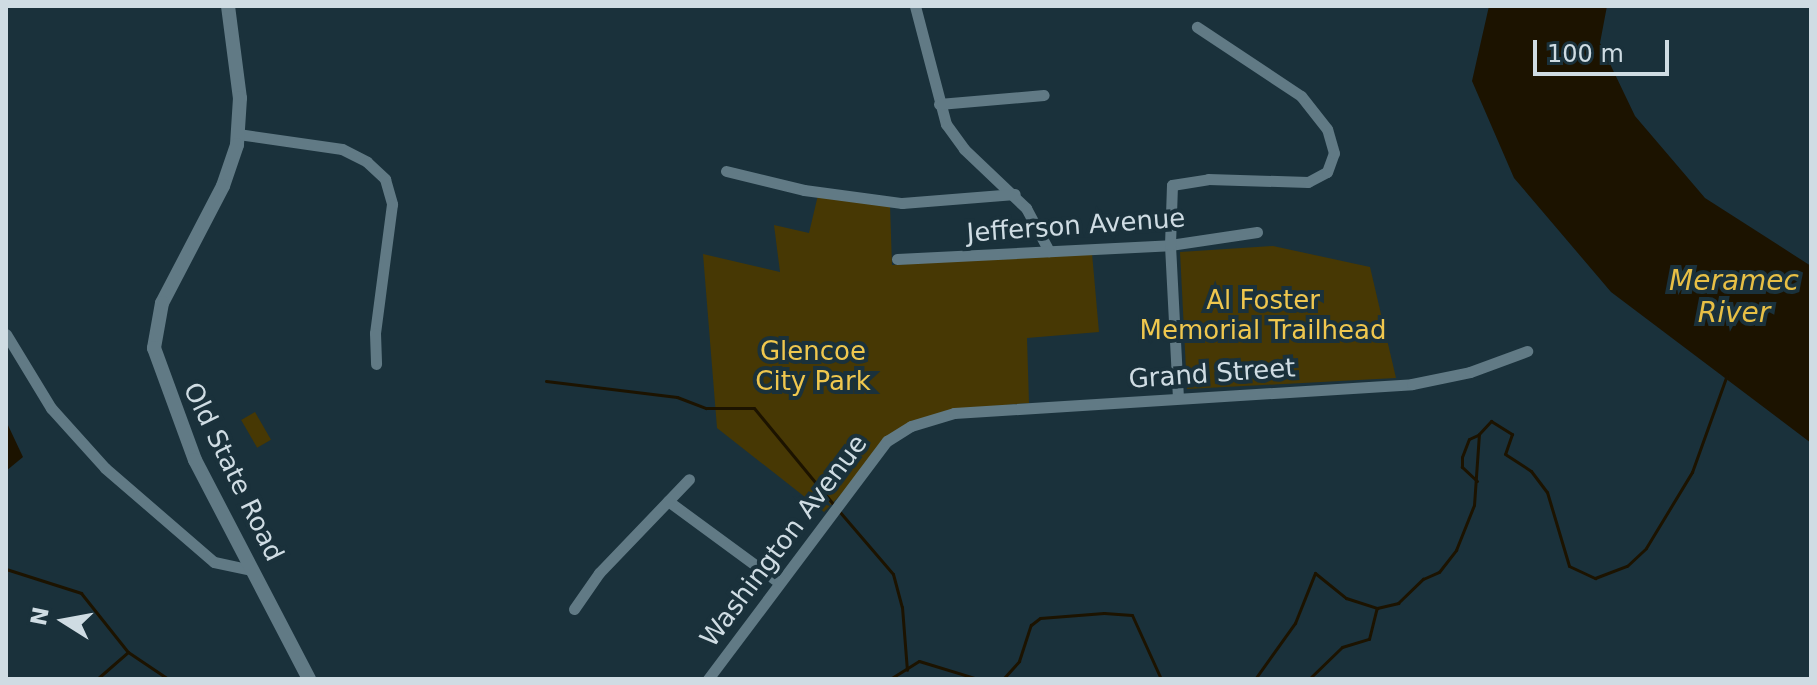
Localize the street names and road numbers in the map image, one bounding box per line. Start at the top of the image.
street label: Jefferson Avenue [966,203,1186,249]
street label: Grand Street [1128,353,1296,395]
street label: Old State Road [176,378,290,566]
street label: Washington Avenue [694,429,874,653]

